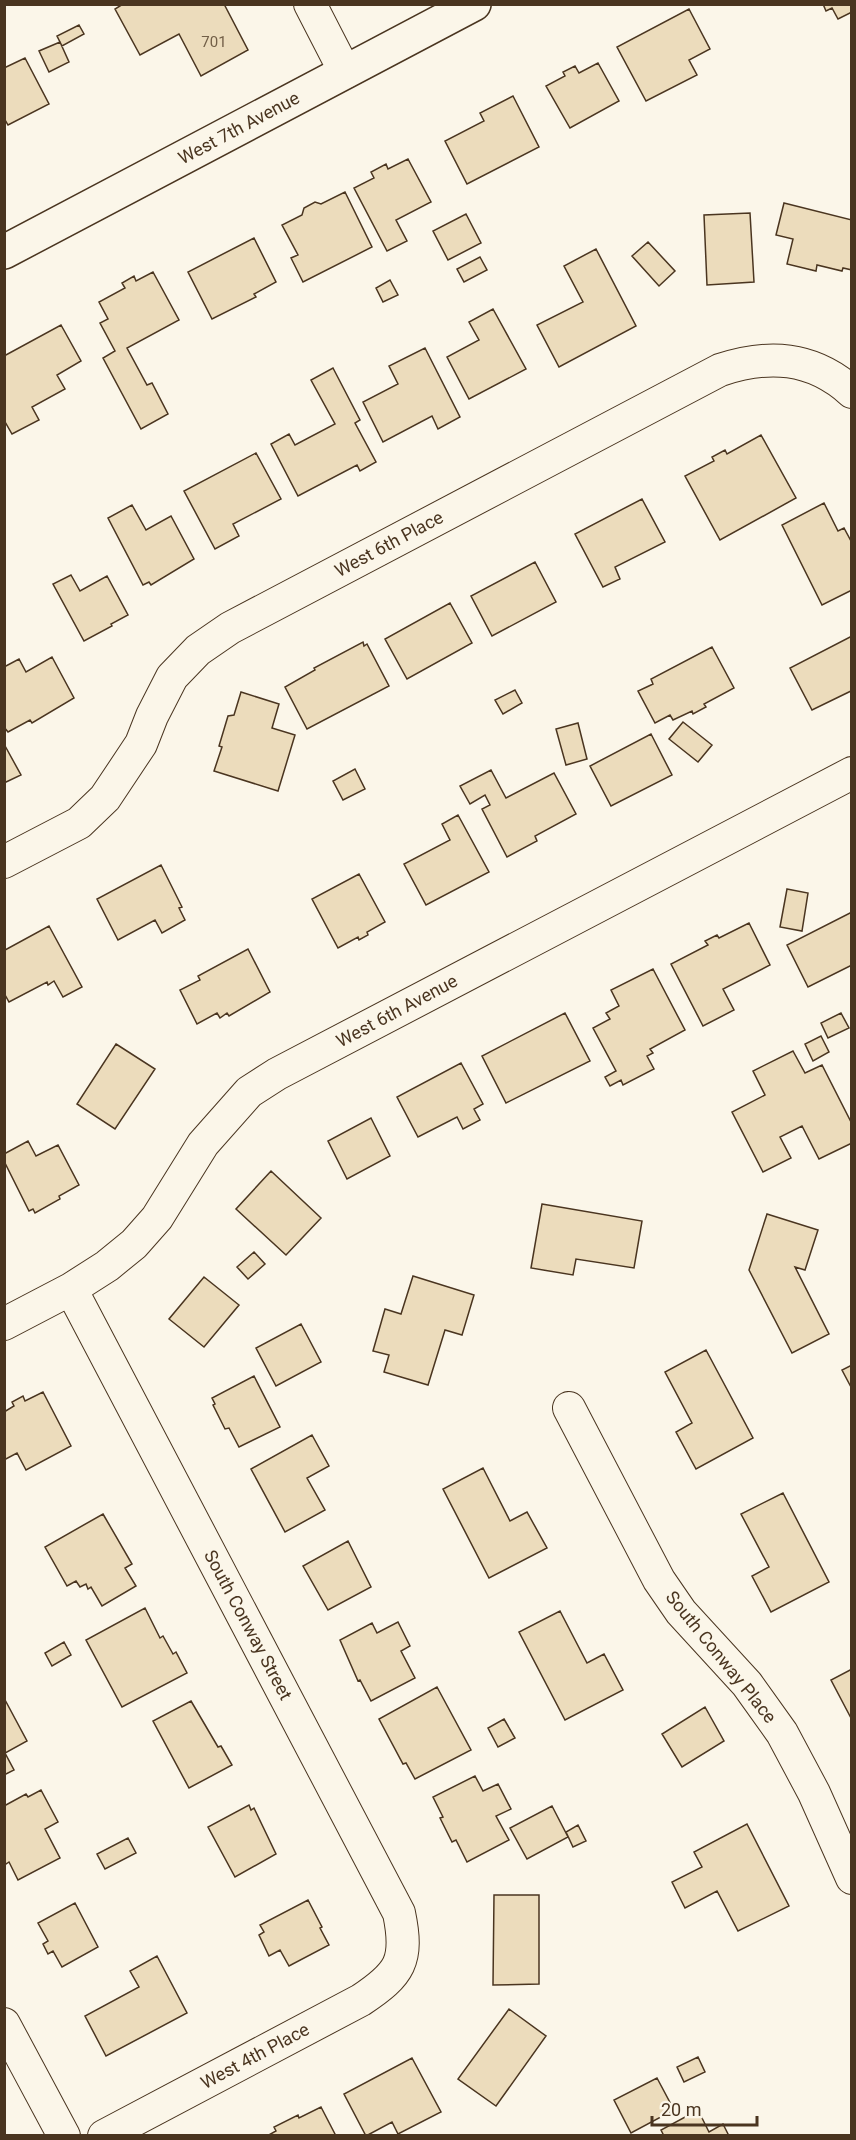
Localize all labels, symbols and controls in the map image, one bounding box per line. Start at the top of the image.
house number: 701 [201,33,227,51]
street label: West 7th Avenue [175,87,303,168]
street label: West 6th Place [331,506,447,581]
street label: West 6th Avenue [333,970,461,1051]
street label: South Conway Street [200,1546,297,1703]
street label: South Conway Place [662,1586,781,1727]
street label: West 4th Place [197,2018,313,2093]
scale bar [652,2089,757,2127]
text: 20 m [661,2099,701,2120]

